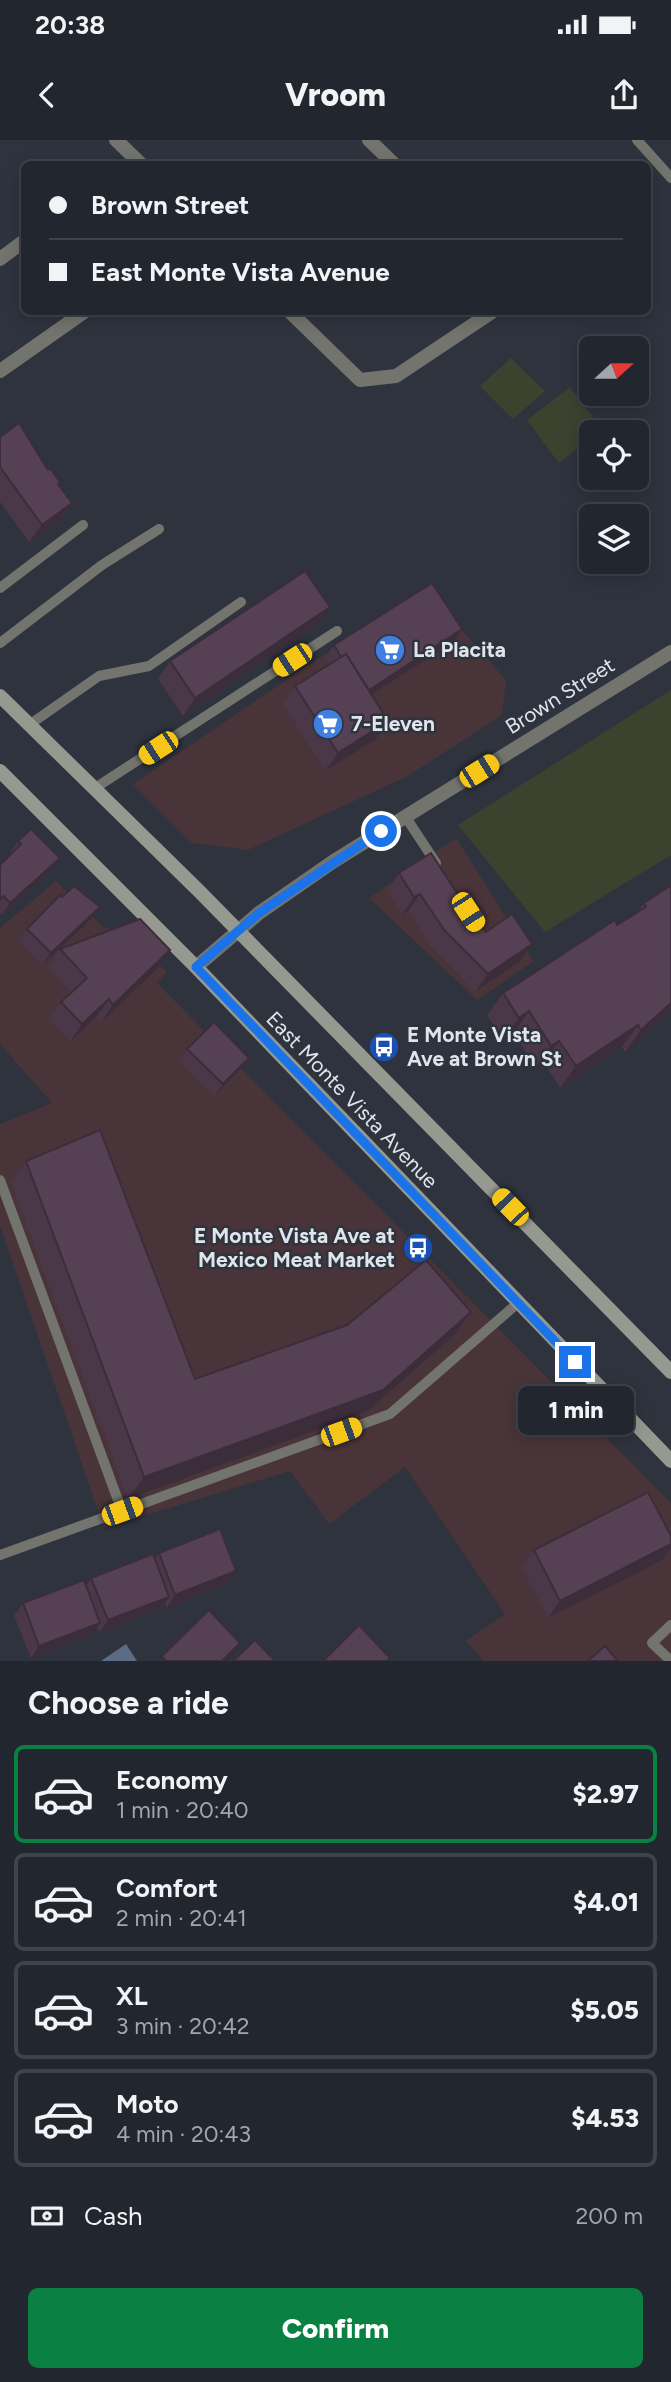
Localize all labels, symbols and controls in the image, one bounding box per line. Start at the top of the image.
text: 20:38 [35,9,105,41]
icon: back [28,76,66,114]
text: Vroom [285,76,386,114]
icon: share [605,76,643,114]
text: Brown Street [91,189,249,221]
text: East Monte Vista Avenue [91,256,390,288]
north arrow [579,336,649,406]
map controls [579,336,649,574]
button: locate [579,420,649,490]
button: layers [579,504,649,574]
supermarket icon: La Placita [373,633,407,667]
place label: La Placita [413,637,506,662]
car [269,640,316,680]
street label: Brown Street [501,652,619,739]
supermarket icon: 7-Eleven [311,707,345,741]
place label: 7-Eleven [351,711,435,736]
car [135,728,182,768]
car [456,751,503,791]
route start [365,815,397,847]
car [448,889,489,935]
street label: East Monte Vista Avenue [261,1006,443,1193]
place label: E Monte Vista Ave at Brown St [407,1022,562,1071]
bus stop icon: E Monte Vista Ave at Brown St [367,1030,401,1064]
car [488,1185,533,1229]
place label: E Monte Vista Ave at Mexico Meat Market [194,1223,395,1272]
bus stop icon: E Monte Vista Ave at Mexico Meat Market [401,1231,435,1265]
route end [559,1346,591,1378]
callout: 1 min [517,1386,633,1436]
text: 1 min [549,1396,603,1424]
car [318,1415,365,1449]
car [99,1494,146,1528]
text: Choose a ride [28,1684,229,1722]
icon: car [32,1763,95,1826]
text: Economy [116,1764,228,1796]
text: $2.97 [573,1778,639,1810]
text: 1 min · 20:40 [116,1796,249,1824]
icon: car [32,1871,95,1934]
text: Comfort [116,1872,218,1904]
text: $4.01 [573,1886,639,1918]
text: 2 min · 20:41 [116,1904,247,1932]
icon: car [32,1979,95,2042]
text: XL [116,1980,148,2012]
text: $5.05 [570,1994,639,2026]
text: 3 min · 20:42 [116,2012,250,2040]
icon: car [32,2087,95,2150]
text: Moto [116,2088,179,2120]
text: $4.53 [571,2102,639,2134]
text: 4 min · 20:43 [116,2120,251,2148]
icon: cash [28,2197,66,2235]
text: Cash [84,2200,143,2232]
text: 200 m [575,2202,643,2230]
button: Confirm [28,2288,643,2368]

